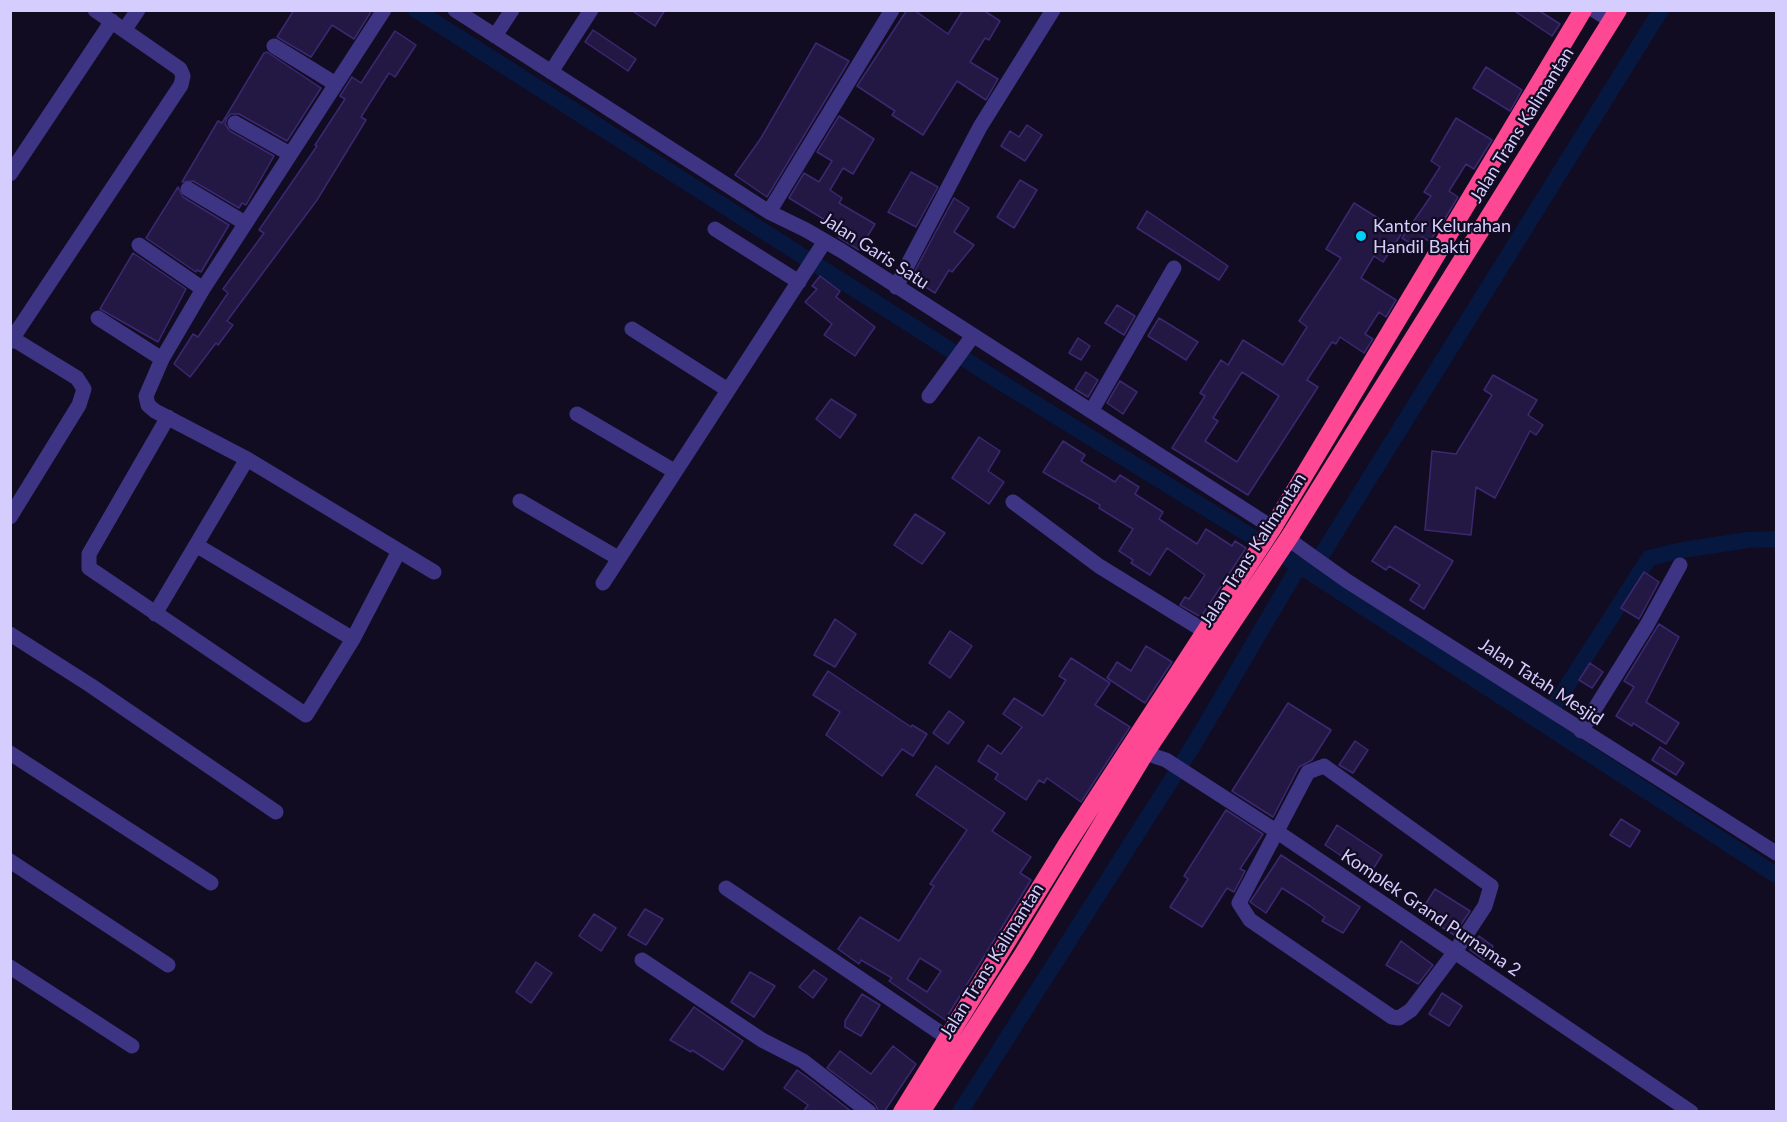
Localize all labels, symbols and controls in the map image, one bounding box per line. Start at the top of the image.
street label: Jalan Trans Kalimantan [1465,43,1579,207]
street label: Jalan Garis Satu [817,208,933,294]
place label: Kantor Kelurahan Handil Bakti [1373,215,1511,258]
marker: Kantor Kelurahan Handil Bakti [1354,229,1368,243]
street label: Jalan Trans Kalimantan [1195,469,1311,631]
street label: Jalan Tatah Mesjid [1475,634,1607,730]
street label: Komplek Grand Purnama 2 [1337,845,1525,981]
street label: Jalan Trans Kalimantan [935,879,1049,1043]

